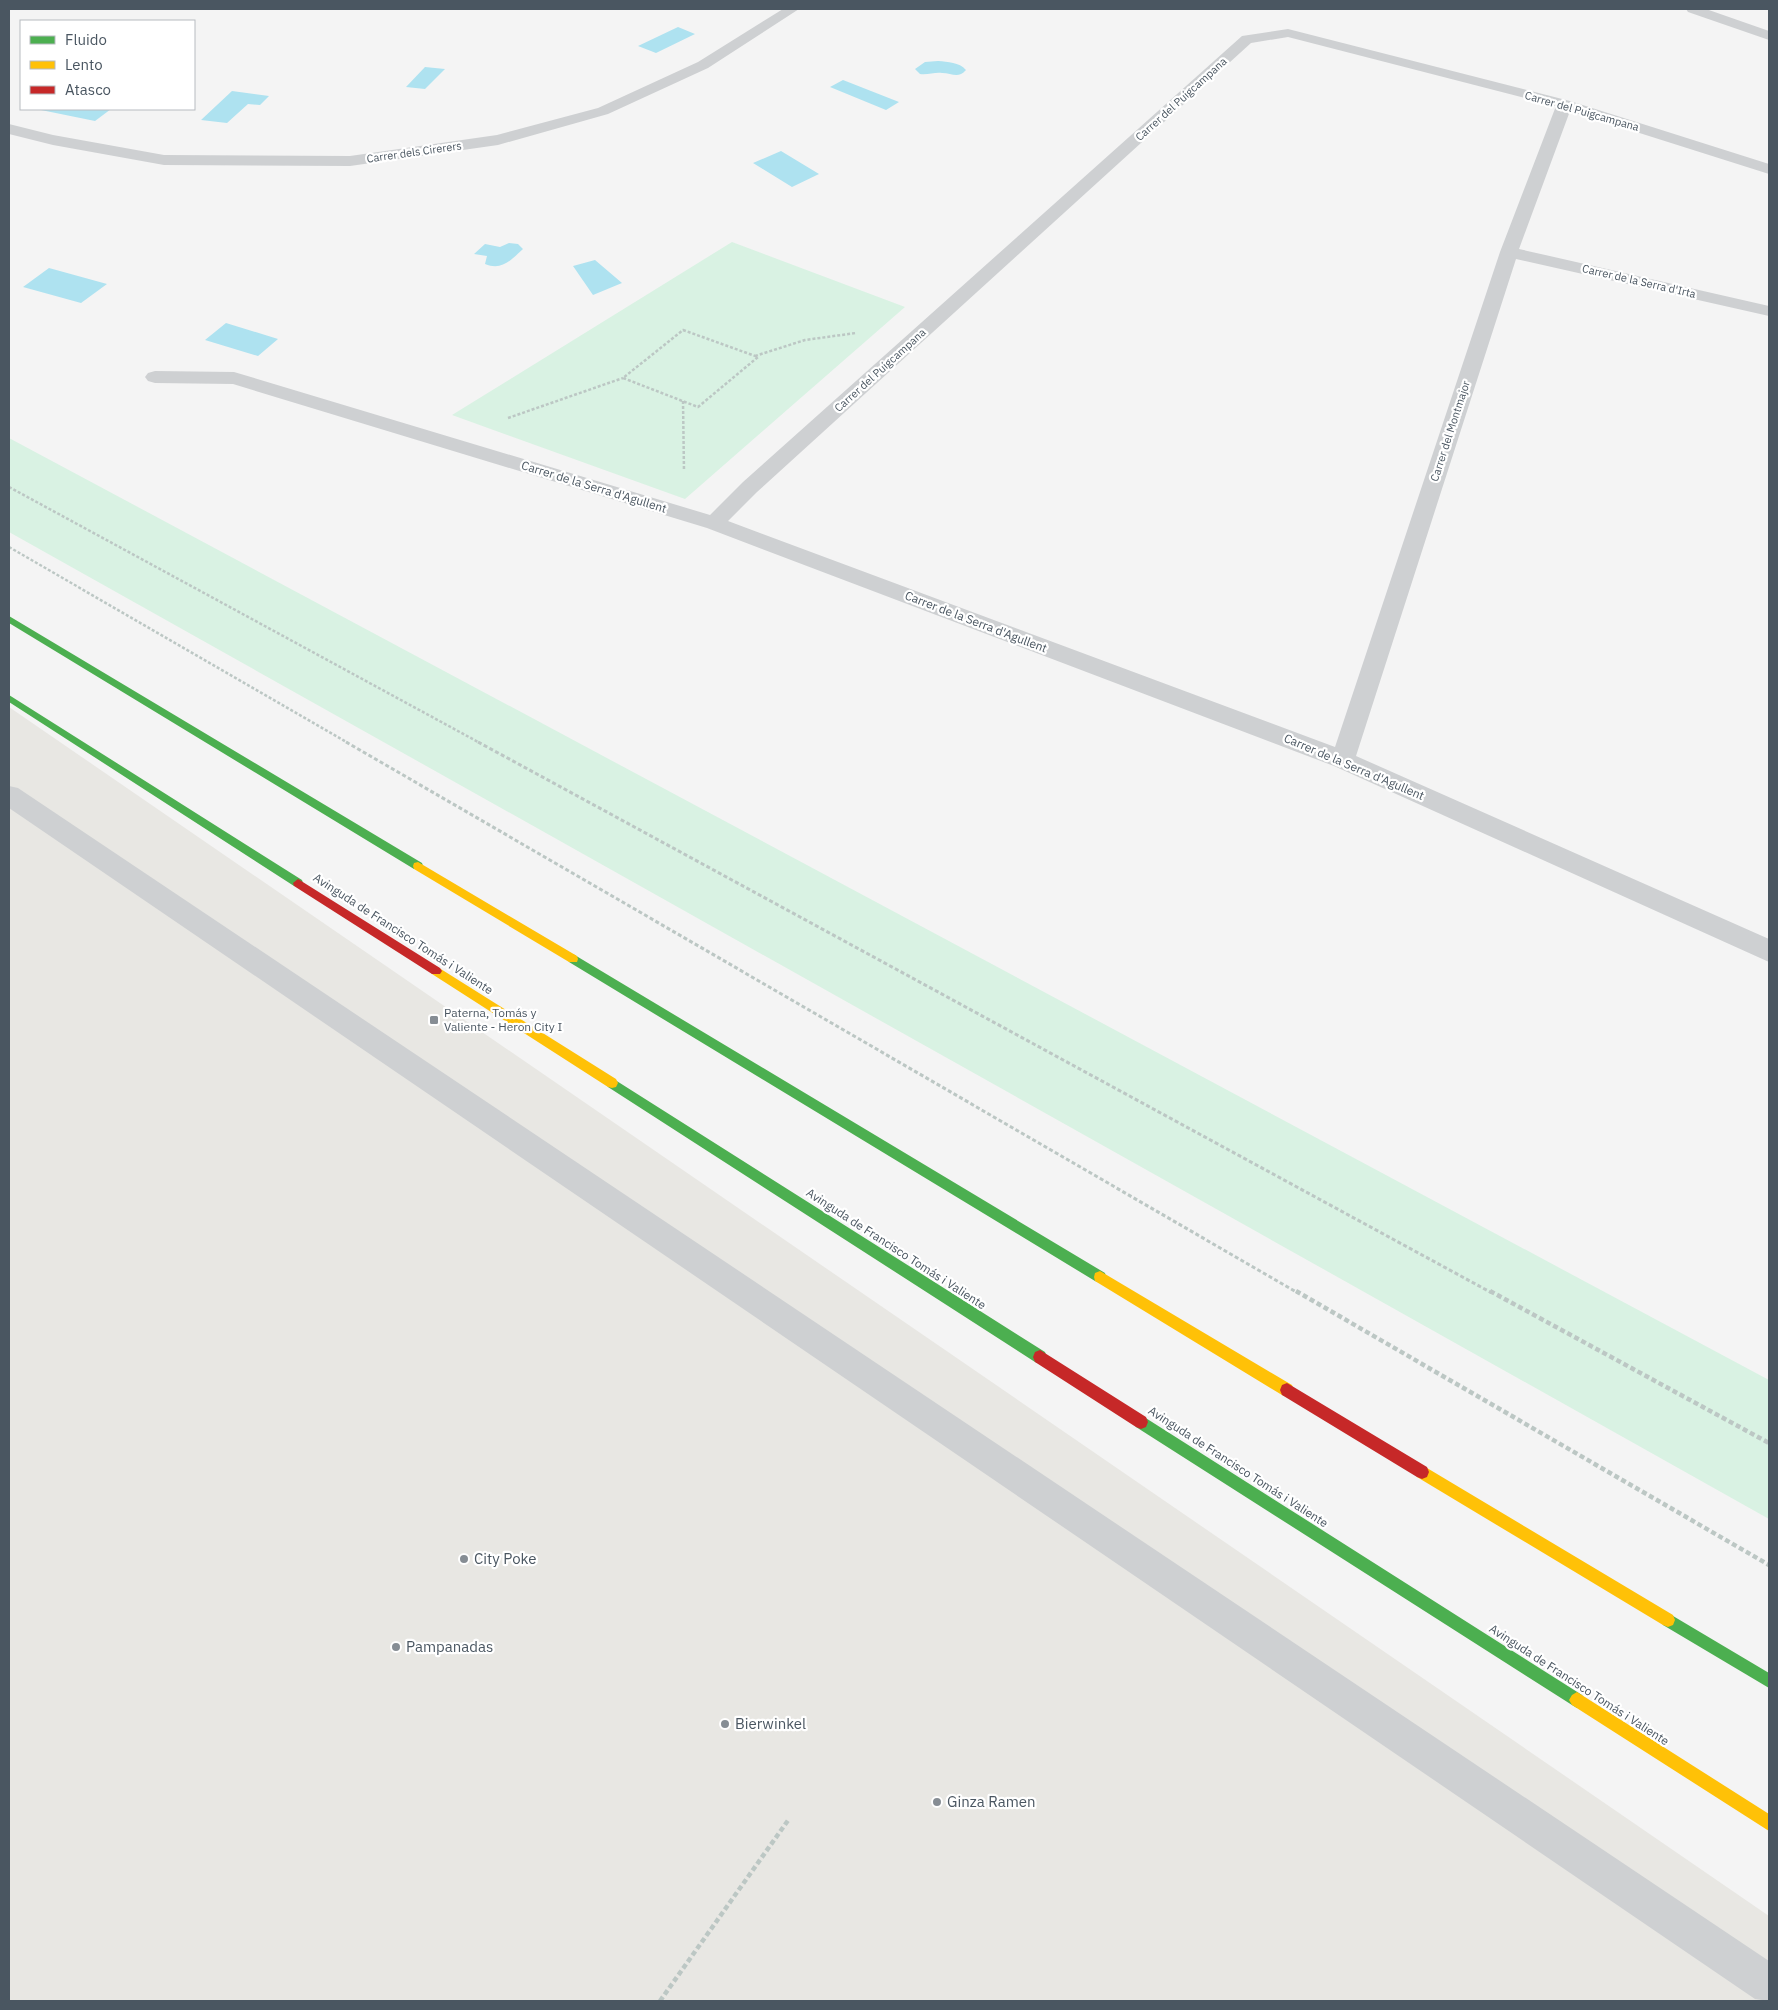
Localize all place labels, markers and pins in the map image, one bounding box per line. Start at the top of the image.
place label: Paterna, Tomás y Valiente - Heron City I [444,1005,562,1034]
marker: Paterna, Tomás y Valiente - Heron City I [428,1014,440,1026]
place label: City Poke [474,1549,536,1568]
marker: City Poke [458,1553,470,1565]
place label: Pampanadas [406,1637,493,1656]
marker: Pampanadas [390,1641,402,1653]
place label: Bierwinkel [735,1714,806,1733]
marker: Bierwinkel [719,1718,731,1730]
place label: Ginza Ramen [947,1792,1036,1811]
marker: Ginza Ramen [931,1796,943,1808]

